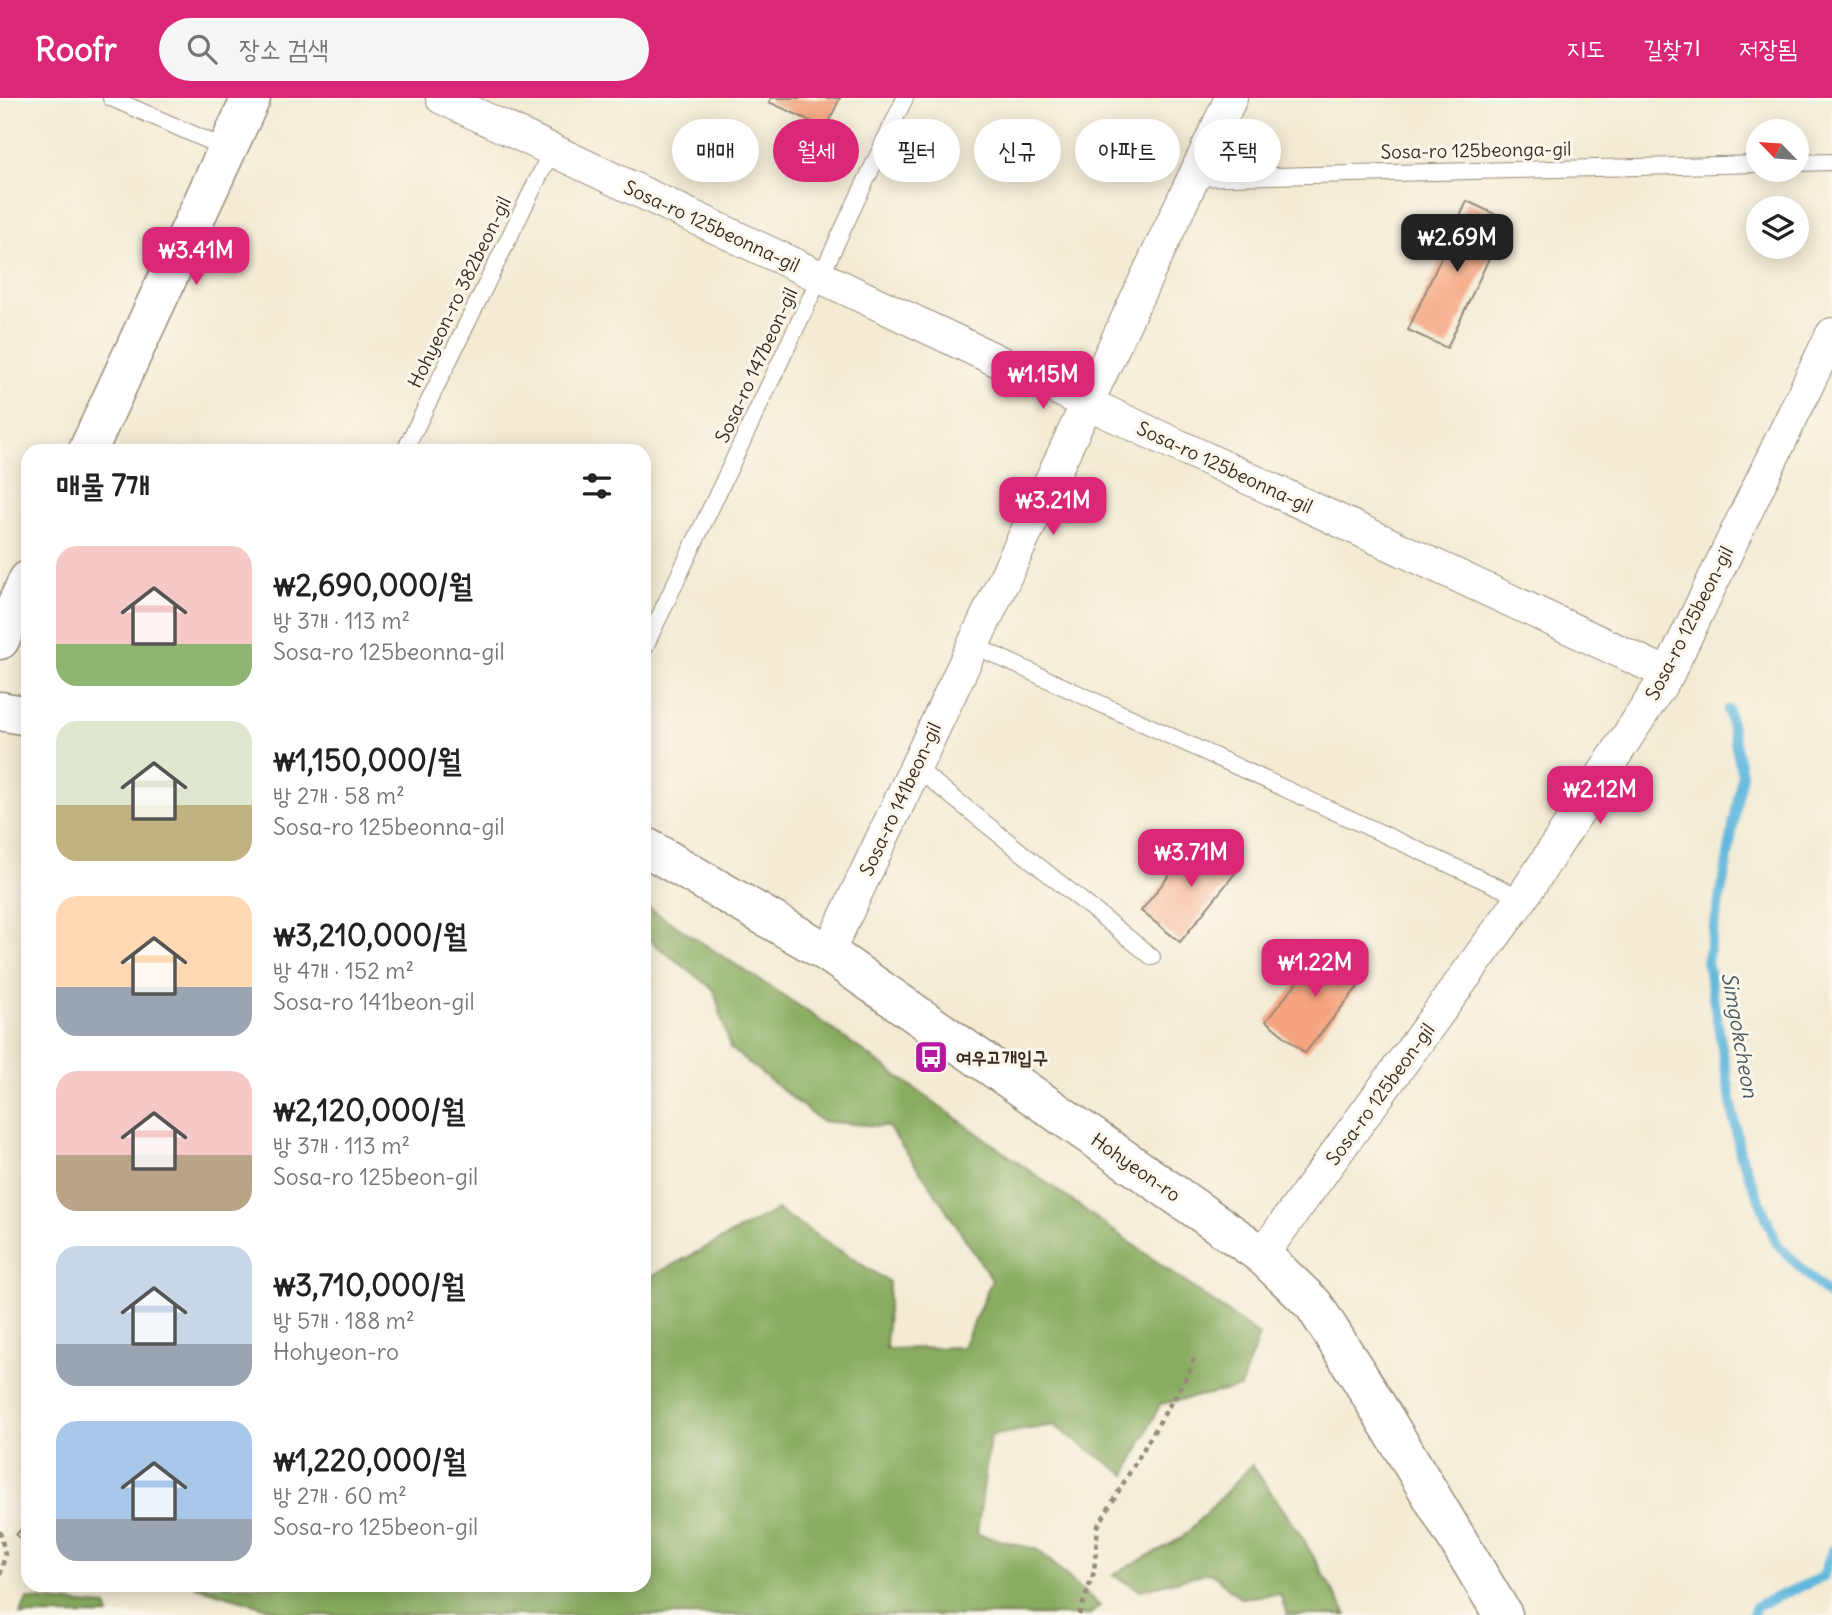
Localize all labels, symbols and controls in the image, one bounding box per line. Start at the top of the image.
search box [159,18,649,81]
text: Roofr [35,28,117,70]
icon: search [183,30,221,68]
text: 장소 검색 [239,32,329,65]
text: 지도 [1567,33,1605,63]
text: 길찾기 [1643,33,1701,63]
text: 저장됨 [1739,33,1797,63]
chip: 매매 [672,119,759,182]
chip: 월세 [773,119,859,182]
chip: 필터 [873,119,960,182]
chip: 신규 [974,119,1061,182]
chip: 아파트 [1075,119,1180,182]
chip: 주택 [1194,119,1281,182]
north arrow [1746,119,1810,182]
map controls [1746,119,1809,259]
street label: Sosa-ro 125beonga-gil [1380,136,1572,164]
street label: Sosa-ro 125beonna-gil [620,175,804,277]
street label: Hohyeon-ro 382beon-gil [402,192,516,392]
button: layers [1746,196,1809,259]
pin: ₩2.69M [1400,214,1514,274]
text: ₩2.69M [1417,222,1497,251]
pin: ₩3.41M [139,228,253,287]
text: ₩3.41M [158,235,234,264]
street label: Sosa-ro 147beon-gil [710,284,802,446]
pin: ₩1.15M [986,352,1100,411]
text: ₩1.15M [1007,359,1079,388]
street label: Sosa-ro 125beonna-gil [1133,416,1317,518]
text: 매물 7개 [56,466,150,504]
icon: filters [578,467,616,505]
pin: ₩3.21M [996,478,1110,537]
text: ₩3.21M [1015,485,1091,514]
street label: Sosa-ro 125beon-gil [1640,542,1738,704]
text: ₩2,690,000/월 [273,566,473,604]
icon: home [112,574,196,658]
text: 방 3개 · 113 m² [273,606,410,635]
text: Sosa-ro 125beonna-gil [273,637,505,666]
street label: Sosa-ro 141beon-gil [854,718,946,880]
text: ₩1,150,000/월 [273,741,461,779]
icon: home [112,749,196,833]
pin: ₩2.12M [1543,766,1657,826]
text: ₩2.12M [1563,774,1637,803]
text: 방 2개 · 58 m² [273,781,405,810]
text: Sosa-ro 125beonna-gil [273,812,505,841]
pin: ₩3.71M [1134,830,1248,889]
text: ₩3.71M [1154,837,1228,866]
text: ₩3,210,000/월 [273,916,467,954]
icon: home [112,924,196,1008]
pin: ₩1.22M [1258,940,1372,999]
text: ₩1.22M [1278,947,1352,976]
text: 방 4개 · 152 m² [273,956,414,985]
water label: Simgokcheon [1716,970,1764,1101]
text: Sosa-ro 141beon-gil [273,987,475,1016]
street label: Sosa-ro 125beon-gil [1320,1018,1440,1170]
bus stop icon: 여우고개입구 [912,1038,950,1076]
place label: 여우고개입구 [956,1045,1048,1069]
text: ₩2,120,000/월 [273,1091,465,1129]
icon: home [112,1099,196,1183]
street label: Hohyeon-ro [1087,1127,1185,1207]
text: 방 3개 · 113 m² [273,1131,410,1160]
text: Sosa-ro 125beon-gil [273,1162,478,1191]
text: ₩3,710,000/월 [273,1266,465,1304]
icon: home [112,1274,196,1358]
text: 방 5개 · 188 m² [273,1306,415,1335]
text: Hohyeon-ro [273,1337,399,1366]
text: ₩1,220,000/월 [273,1441,466,1479]
icon: home [112,1449,196,1533]
text: 방 2개 · 60 m² [273,1481,407,1510]
text: Sosa-ro 125beon-gil [273,1512,478,1541]

